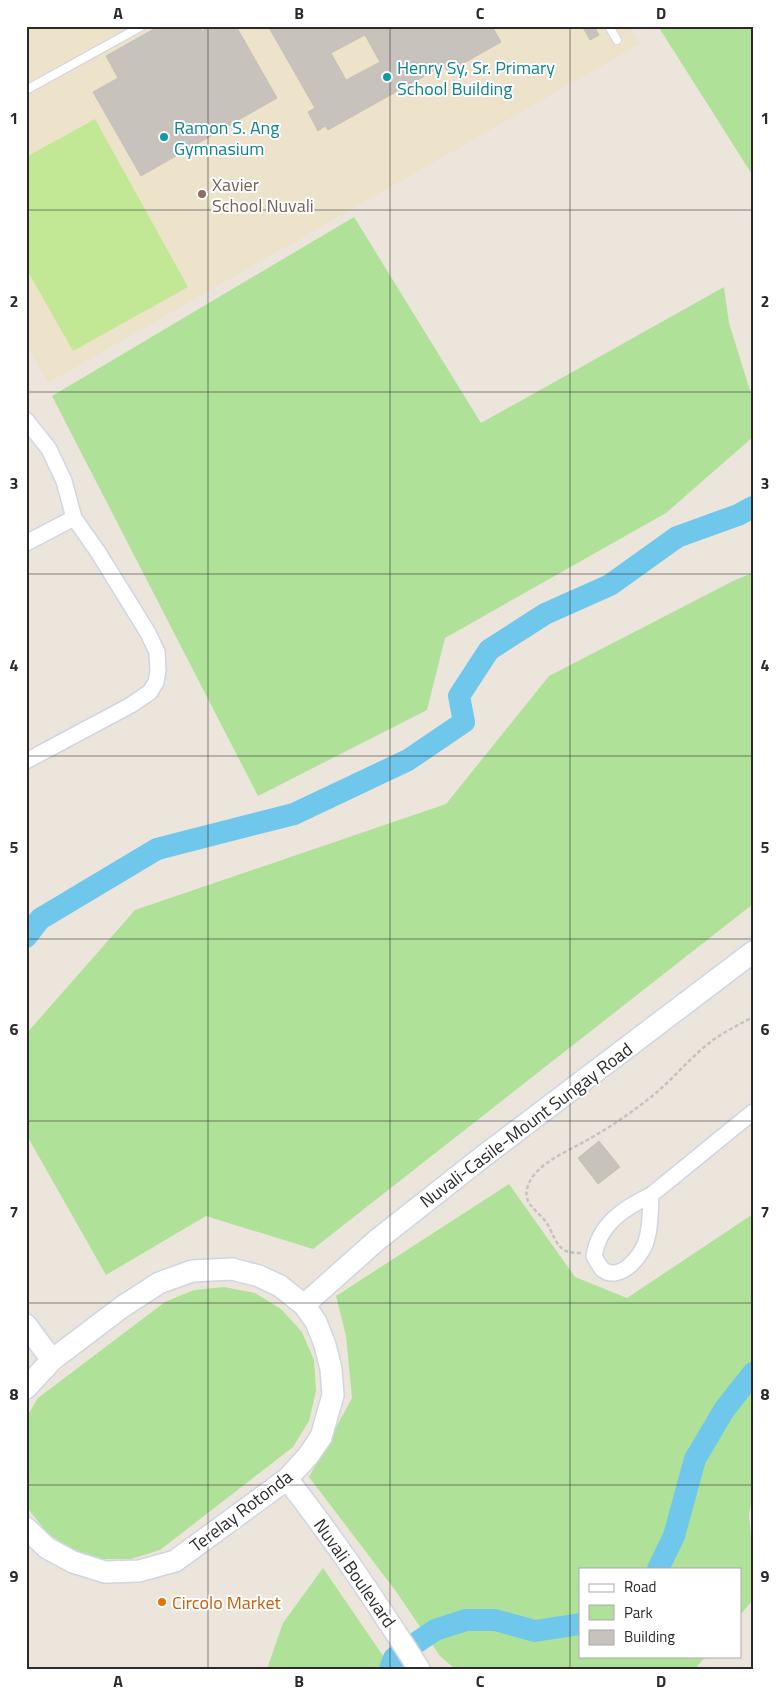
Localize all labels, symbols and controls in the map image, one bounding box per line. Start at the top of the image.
text: A [113,1,123,25]
text: B [294,1,304,25]
text: C [476,1,485,25]
text: D [656,1,666,25]
place label: Henry Sy, Sr. Primary School Building [397,54,555,102]
marker: Henry Sy, Sr. Primary School Building [381,71,393,83]
text: 1 [10,106,18,130]
text: 1 [761,106,769,130]
place label: Ramon S. Ang Gymnasium [174,114,280,162]
marker: Ramon S. Ang Gymnasium [158,131,170,143]
place label: Xavier School Nuvali [212,171,314,219]
marker: Xavier School Nuvali [196,188,208,200]
text: 2 [10,289,18,313]
text: 2 [761,289,769,313]
text: 3 [10,471,18,495]
text: 3 [761,471,769,495]
text: 4 [10,653,19,677]
text: 4 [761,653,770,677]
text: 5 [10,835,19,859]
text: 5 [761,835,770,859]
text: 6 [10,1017,19,1041]
text: 6 [761,1017,770,1041]
street label: Nuvali-Casile-Mount Sungay Road [414,1036,638,1214]
text: 7 [10,1200,18,1224]
text: 7 [761,1200,769,1224]
text: 8 [10,1382,19,1406]
text: 8 [761,1382,770,1406]
street label: Terelay Rotonda [184,1463,298,1559]
street label: Nuvali Boulevard [307,1513,403,1633]
text: 9 [10,1564,19,1588]
text: 9 [761,1564,770,1588]
legend [579,1568,742,1658]
text: Road [624,1575,656,1598]
place label: Circolo Market [172,1589,281,1616]
marker: Circolo Market [156,1596,168,1608]
text: Park [624,1601,653,1624]
text: Building [624,1625,675,1648]
text: A [113,1669,123,1693]
text: B [294,1669,304,1693]
text: C [476,1669,485,1693]
text: D [656,1669,666,1693]

